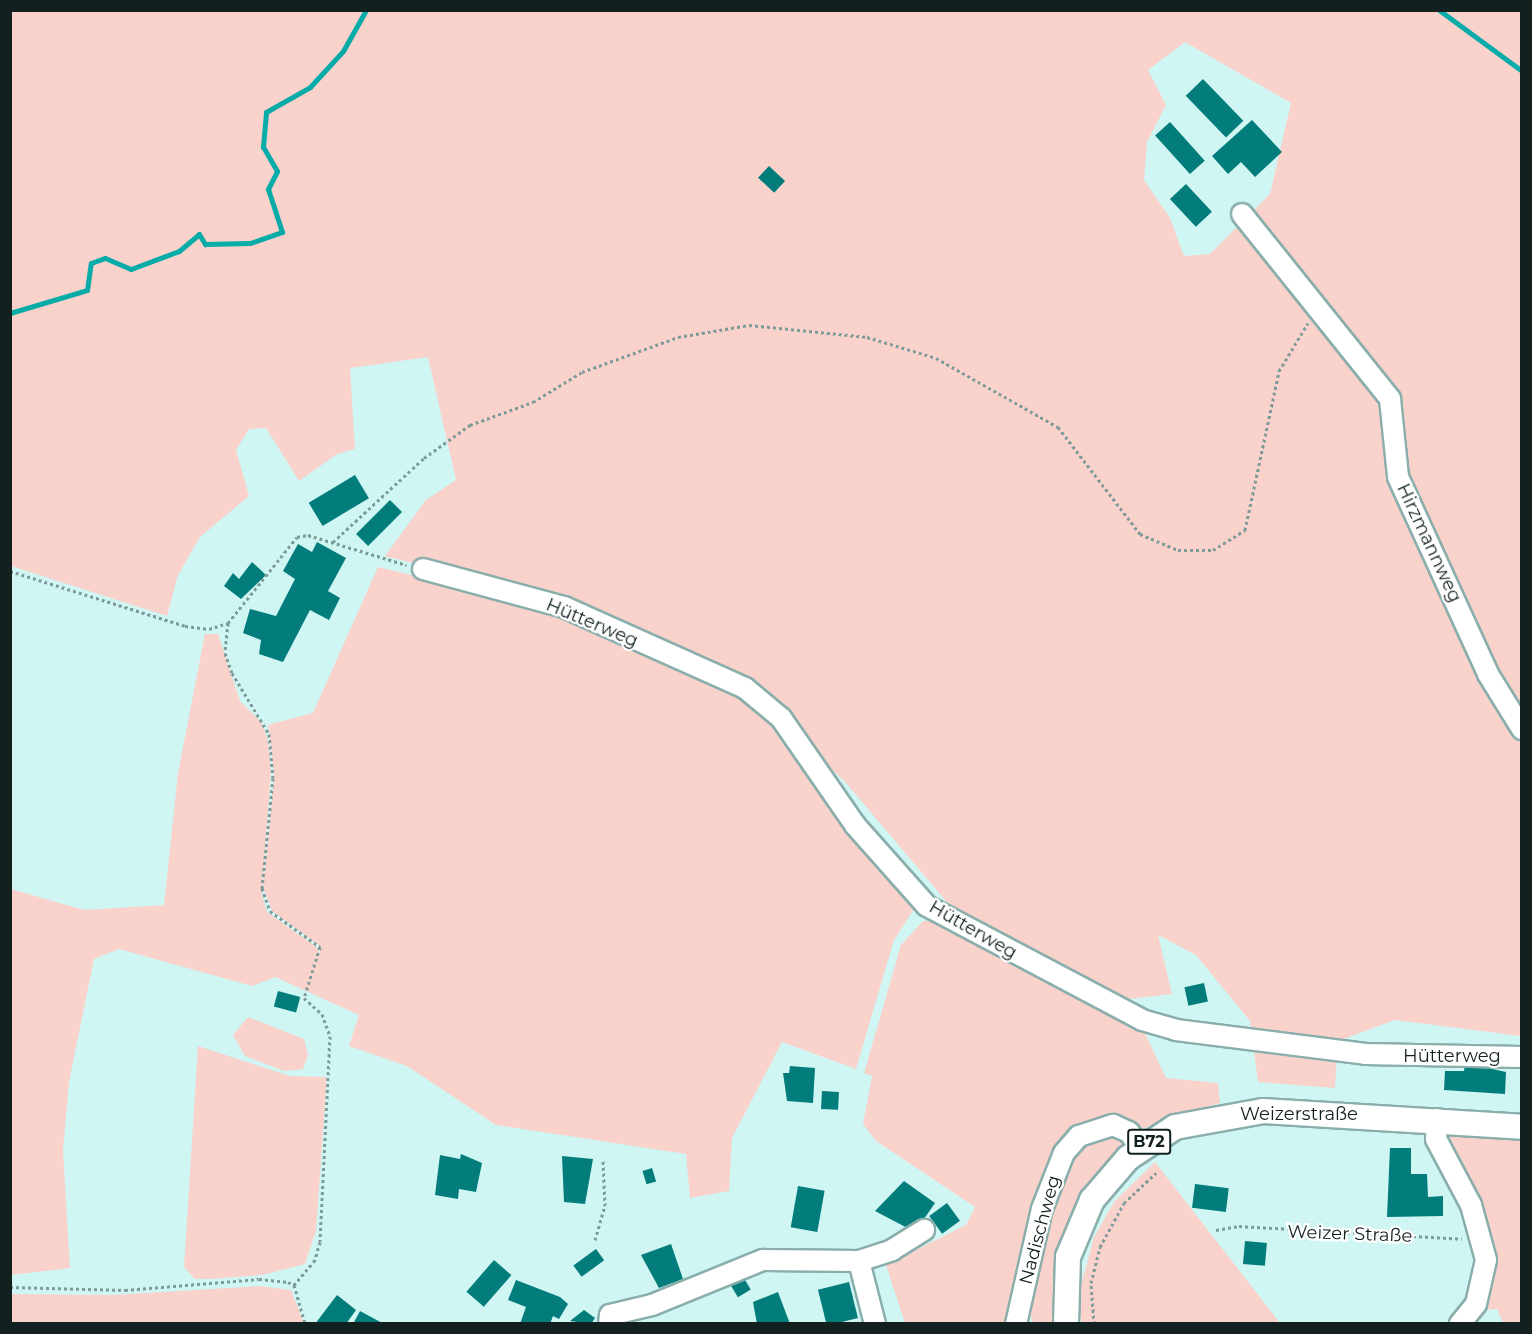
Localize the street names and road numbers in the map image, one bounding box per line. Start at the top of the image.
street label: Hirzmannweg [1392,480,1466,606]
street label: Hütterweg [543,594,641,652]
street label: Hütterweg [925,896,1021,964]
street label: Hütterweg [1403,1045,1501,1067]
street label: Weizerstraße [1240,1103,1358,1125]
road number: B72 [1126,1129,1172,1155]
street label: Nadischweg [1015,1173,1065,1287]
street label: Weizer Straße [1287,1221,1413,1247]

